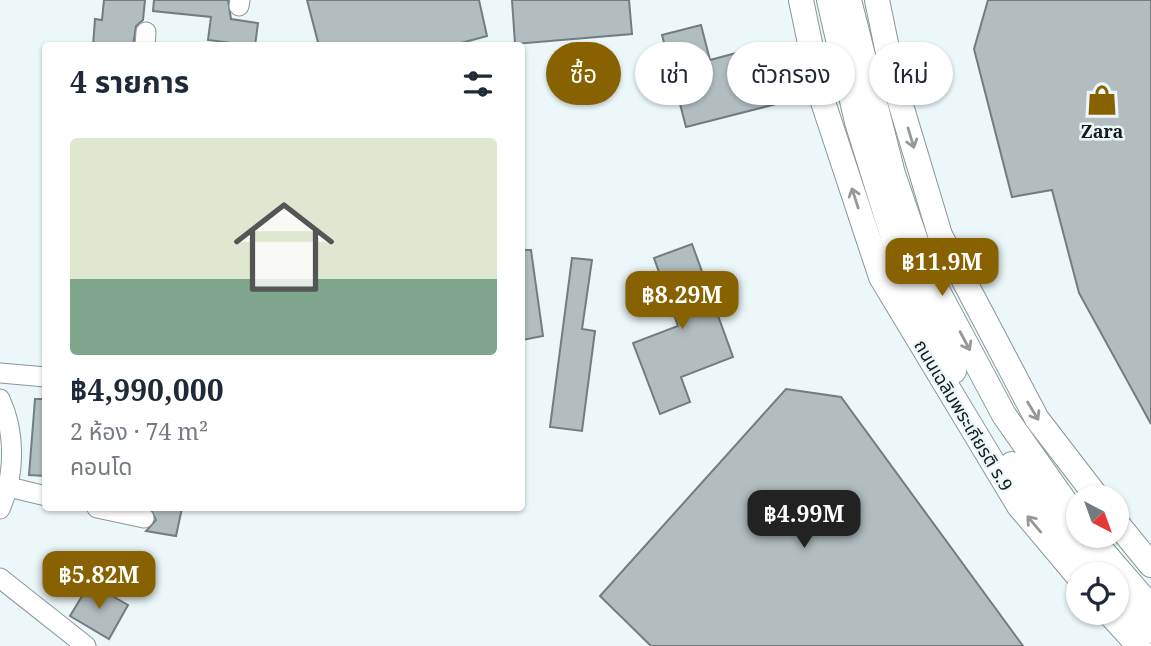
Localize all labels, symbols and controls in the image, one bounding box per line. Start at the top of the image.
chip: ซื้อ [546,42,621,105]
chip: เช่า [635,42,713,105]
chip: ตัวกรอง [727,42,855,105]
chip: ใหม่ [869,42,953,105]
text: 4 รายการ [70,61,189,102]
icon: filters [459,65,497,103]
shop icon: Zara [1085,83,1119,117]
place label: Zara [1081,119,1124,143]
one-way arrow [905,126,918,148]
icon: home [221,184,347,310]
one-way arrow [848,187,860,209]
pin: ฿11.9M [885,238,999,298]
text: ฿11.9M [901,245,983,277]
pin: ฿8.29M [625,272,739,331]
text: ฿8.29M [641,278,723,310]
one-way arrow [958,331,972,351]
street label: ถนนเฉลิมพระเกียรติ ร.9 [909,335,1019,495]
text: ฿4,990,000 [70,369,224,410]
one-way arrow [1026,401,1040,421]
text: 2 ห้อง · 74 m² [70,415,208,447]
text: คอนโด [70,450,132,482]
north arrow [1066,485,1129,548]
map controls [1066,485,1129,625]
pin: ฿4.99M [747,490,861,550]
text: ฿4.99M [763,497,845,529]
one-way arrow [1026,515,1042,533]
pin: ฿5.82M [42,552,156,611]
text: ฿5.82M [58,558,140,590]
button: locate [1066,562,1129,625]

